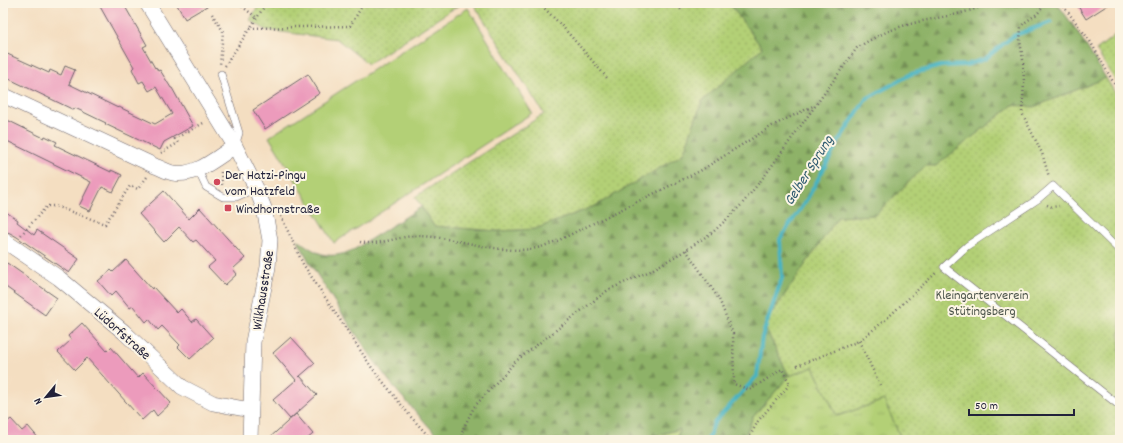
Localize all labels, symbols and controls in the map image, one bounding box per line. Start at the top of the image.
water label: Gelber Sprung [779,131,840,210]
place label: Der Hatzi-Pingu vom Hatzfeld [225,166,306,202]
marker: Der Hatzi-Pingu vom Hatzfeld [212,177,222,187]
place label: Windhornstraße [236,200,320,220]
marker: Windhornstraße [223,203,233,213]
street label: Wilkhausstraße [248,249,280,331]
park label: Kleingartenverein Stütingsberg [935,286,1029,322]
street label: Lüdorfstraße [89,304,154,365]
north arrow [26,377,66,417]
scale bar [969,391,1074,417]
text: N [30,394,47,407]
text: 50 m [975,398,998,415]

